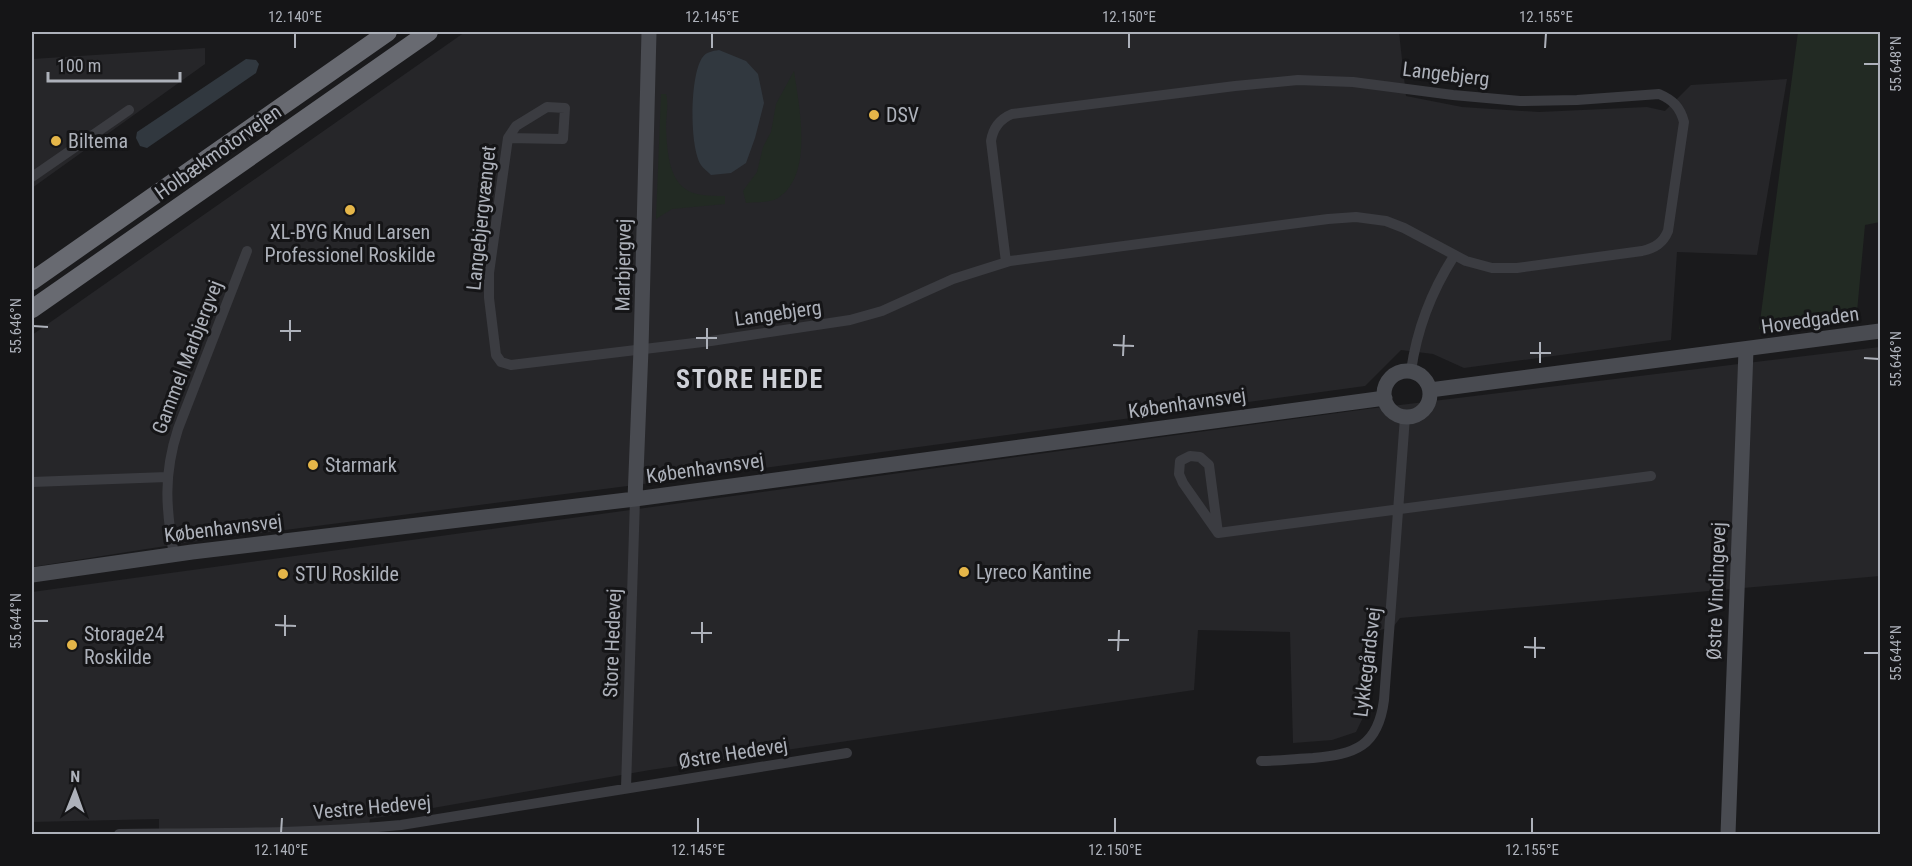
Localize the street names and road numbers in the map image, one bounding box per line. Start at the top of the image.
street label: Langebjerg [1401,57,1491,91]
street label: Holbækmotorvejen [150,99,286,205]
street label: Langebjergvænget [461,144,501,292]
street label: Marbjergvej [610,219,636,311]
street label: Gammel Marbjergvej [147,277,227,437]
street label: Langebjerg [733,295,823,331]
street label: Hovedgaden [1760,301,1860,339]
street label: Københavnsvej [1127,383,1247,423]
street label: Københavnsvej [645,448,765,488]
street label: Københavnsvej [163,509,283,547]
street label: Østre Vindingevej [1702,522,1730,660]
street label: Store Hedevej [598,588,626,698]
street label: Lykkegårdsvej [1348,606,1386,718]
street label: Østre Hedevej [677,733,789,773]
street label: Vestre Hedevej [312,790,432,824]

